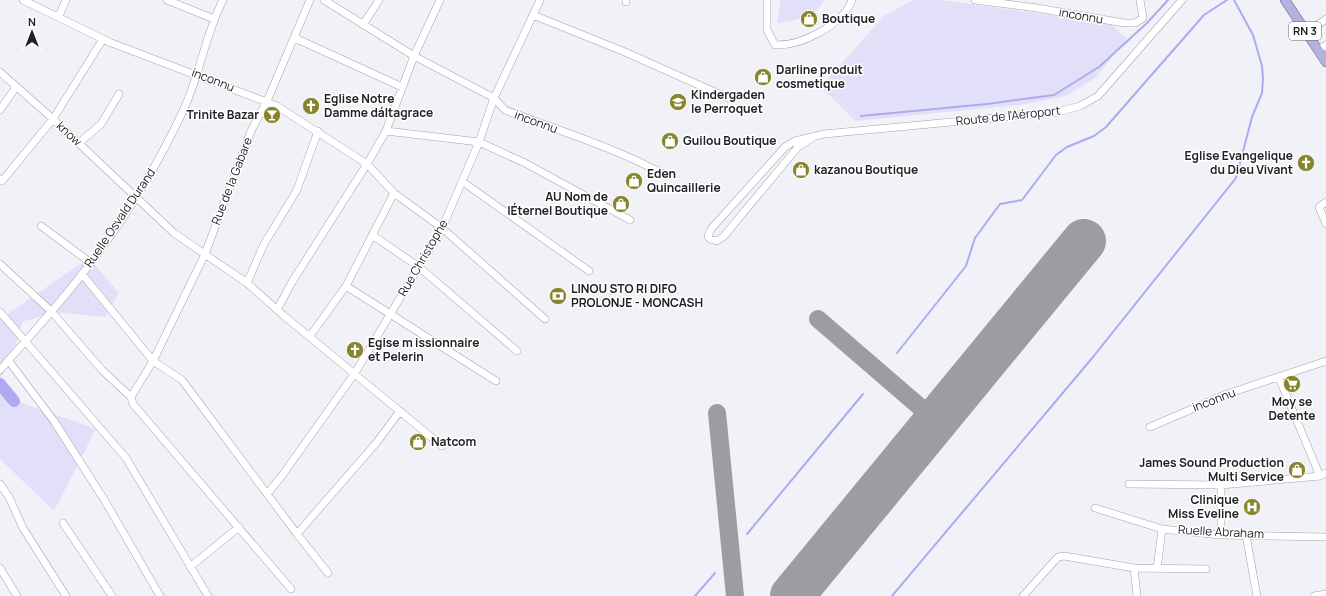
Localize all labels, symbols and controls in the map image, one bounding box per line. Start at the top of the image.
street label: inconnu [1058,3,1105,28]
shop icon: Boutique [799,9,819,29]
place label: Boutique [822,10,875,27]
north arrow [12,12,52,52]
text: N [28,14,36,29]
road number: RN 3 [1289,22,1321,40]
place label: Darline produit cosmetique [776,61,863,92]
street label: inconnu [189,64,237,96]
shop icon: Darline produit cosmetique [753,67,773,87]
place label: Kindergaden le Perroquet [691,86,765,117]
place label: Eglise Notre Damme dáltagrace [324,90,433,121]
school or university icon: Kindergaden le Perroquet [668,92,688,112]
church icon: Eglise Notre Damme dáltagrace [301,96,321,116]
street label: Route de l'Aéroport [955,102,1061,129]
bar icon: Trinite Bazar [262,105,282,125]
place label: Trinite Bazar [187,106,259,123]
street label: inconnu [512,106,560,137]
street label: know [53,117,86,150]
shop icon: Guilou Boutique [660,131,680,151]
place label: Guilou Boutique [683,132,777,149]
street label: Rue de la Gabare [207,135,256,227]
place label: Eglise Evangelique du Dieu Vivant [1185,147,1293,178]
church icon: Eglise Evangelique du Dieu Vivant [1296,153,1316,173]
shop icon: kazanou Boutique [791,160,811,180]
place label: kazanou Boutique [814,161,918,178]
street label: Ruelle Osvald Durand [80,165,159,271]
place label: Eden Quincaillerie [647,165,721,196]
shop icon: Eden Quincaillerie [624,171,644,191]
place label: AU Nom de lÉternel Boutique [507,188,608,219]
shop icon: AU Nom de lÉternel Boutique [611,194,631,214]
street label: Rue Christophe [394,216,451,299]
place label: LINOU STO RI DIFO PROLONJE - MONCASH [571,280,703,311]
bank icon: LINOU STO RI DIFO PROLONJE - MONCASH [548,286,568,306]
place label: Egise m issionnaire et Pelerin [368,334,479,365]
church icon: Egise m issionnaire et Pelerin [345,340,365,360]
supermarket icon: Moy se Detente [1282,374,1302,394]
street label: inconnu [1190,384,1238,416]
place label: Moy se Detente [1268,393,1316,424]
shop icon: Natcom [408,432,428,452]
place label: Natcom [431,433,477,450]
place label: James Sound Production Multi Service [1139,454,1284,485]
shop icon: James Sound Production Multi Service [1287,460,1307,480]
place label: Clinique Miss Eveline [1168,491,1239,522]
hospital icon: Clinique Miss Eveline [1242,497,1262,517]
street label: Ruelle Abraham [1178,521,1264,542]

